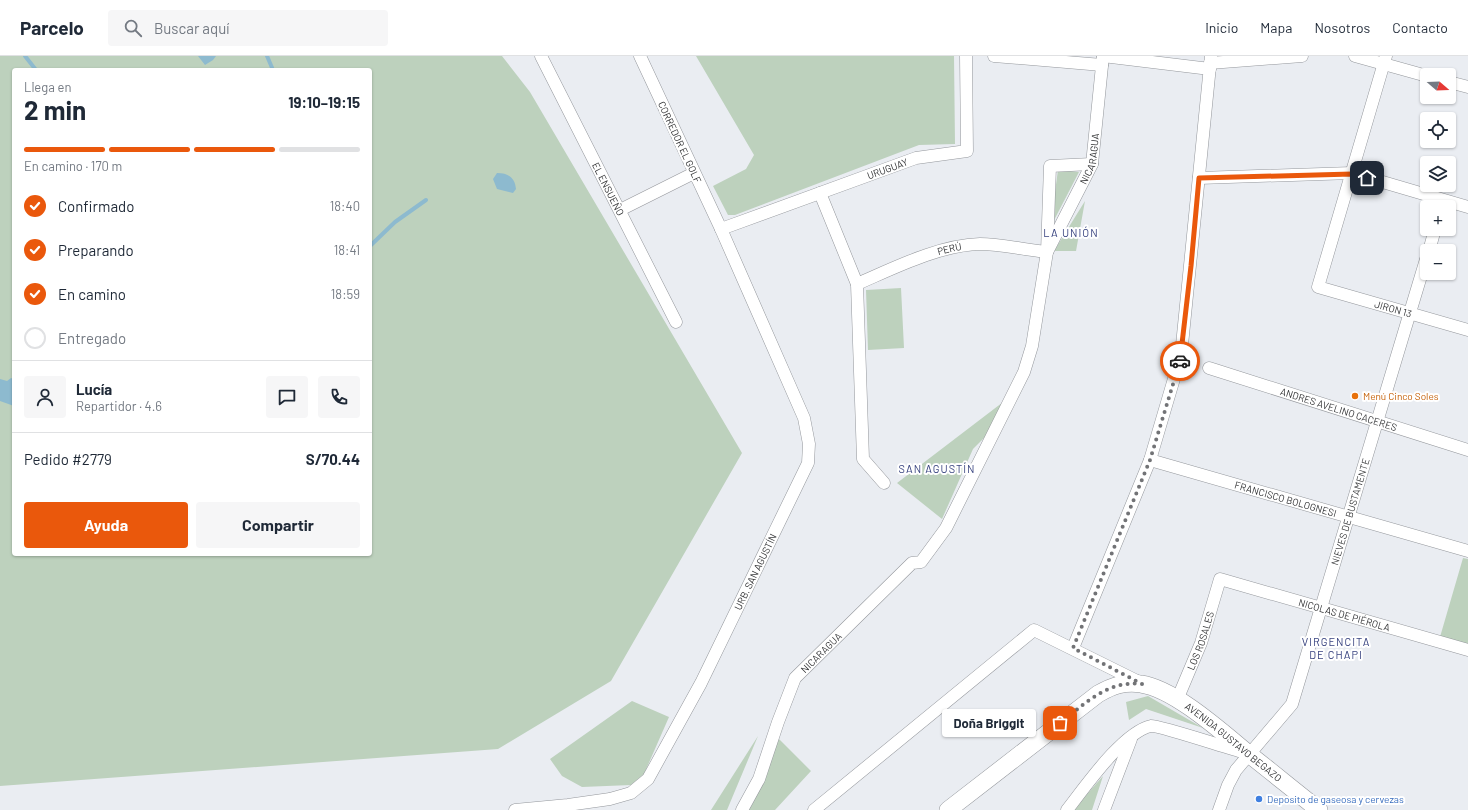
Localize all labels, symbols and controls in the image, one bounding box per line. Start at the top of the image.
search box [108,10,388,46]
text: Parcelo [20,16,84,39]
icon: search [122,17,144,39]
text: Buscar aquí [154,19,230,37]
text: Inicio [1205,19,1238,36]
text: Mapa [1260,19,1292,36]
text: Nosotros [1314,19,1370,36]
text: Contacto [1392,19,1448,36]
north arrow [1420,68,1456,104]
map controls [1420,68,1456,280]
text: Llega en [24,79,71,95]
text: 19:10–19:15 [288,93,360,111]
text: 2 min [24,94,86,125]
street label: CORREDOR EL GOLF [656,99,704,185]
button: locate [1420,112,1456,148]
street label: NICARAGUA [1077,133,1101,186]
street label: URUGUAY [865,155,910,181]
button: layers [1420,156,1456,192]
text: En camino · 170 m [24,158,122,174]
street label: EL ENSUEÑO [590,160,627,217]
pin [1350,161,1384,195]
icon: home [1356,167,1378,189]
icon: check [24,195,46,217]
text: Confirmado [58,197,134,215]
text: 18:40 [330,198,360,214]
button: + [1420,200,1456,236]
district label: LA UNIÓN [1043,226,1099,239]
icon: check [24,239,46,261]
street label: PERÚ [936,240,962,257]
text: Preparando [58,241,134,259]
text: 18:41 [334,242,360,258]
button: − [1420,244,1456,280]
icon: check [24,283,46,305]
text: En camino [58,285,126,303]
text: 18:59 [331,286,360,302]
street label: JIRON 13 [1373,298,1413,320]
text: Entregado [58,329,126,347]
courier [1160,341,1200,381]
icon: car [1169,350,1191,372]
button: person [24,376,66,418]
button: chat [266,376,308,418]
button: phone [318,376,360,418]
text: Lucía [76,380,112,398]
street label: ANDRES AVELINO CACERES [1279,385,1399,433]
place label: Menú Cinco Soles [1363,390,1439,402]
marker: Menú Cinco Soles [1350,391,1360,401]
text: Repartidor · 4.6 [76,398,162,414]
text: Pedido #2779 [24,450,112,468]
text: S/70.44 [306,450,360,468]
street label: NIEVES DE BUSTAMENTE [1328,457,1372,566]
district label: SAN AGUSTÍN [899,462,975,475]
street label: FRANCISCO BOLOGNESI [1233,479,1338,519]
button: Ayuda [24,502,188,548]
button: Compartir [196,502,360,548]
street label: URB. SAN AGUSTÍN [731,531,779,612]
street label: NICOLAS DE PIÉROLA [1297,596,1392,633]
street label: LOS ROSALES [1184,610,1216,672]
street label: NICARAGUA [798,630,844,675]
district label: VIRGENCITA DE CHAPI [1302,635,1370,661]
street label: AVENIDA GUSTAVO BEGAZO [1183,700,1284,784]
pin [1043,706,1077,740]
callout: Doña Briggit [942,709,1036,737]
icon: bag [1049,712,1071,734]
text: Doña Briggit [954,715,1024,731]
place label: Deposito de gaseosa y cervezas [1267,793,1404,805]
marker: Deposito de gaseosa y cervezas [1254,794,1264,804]

